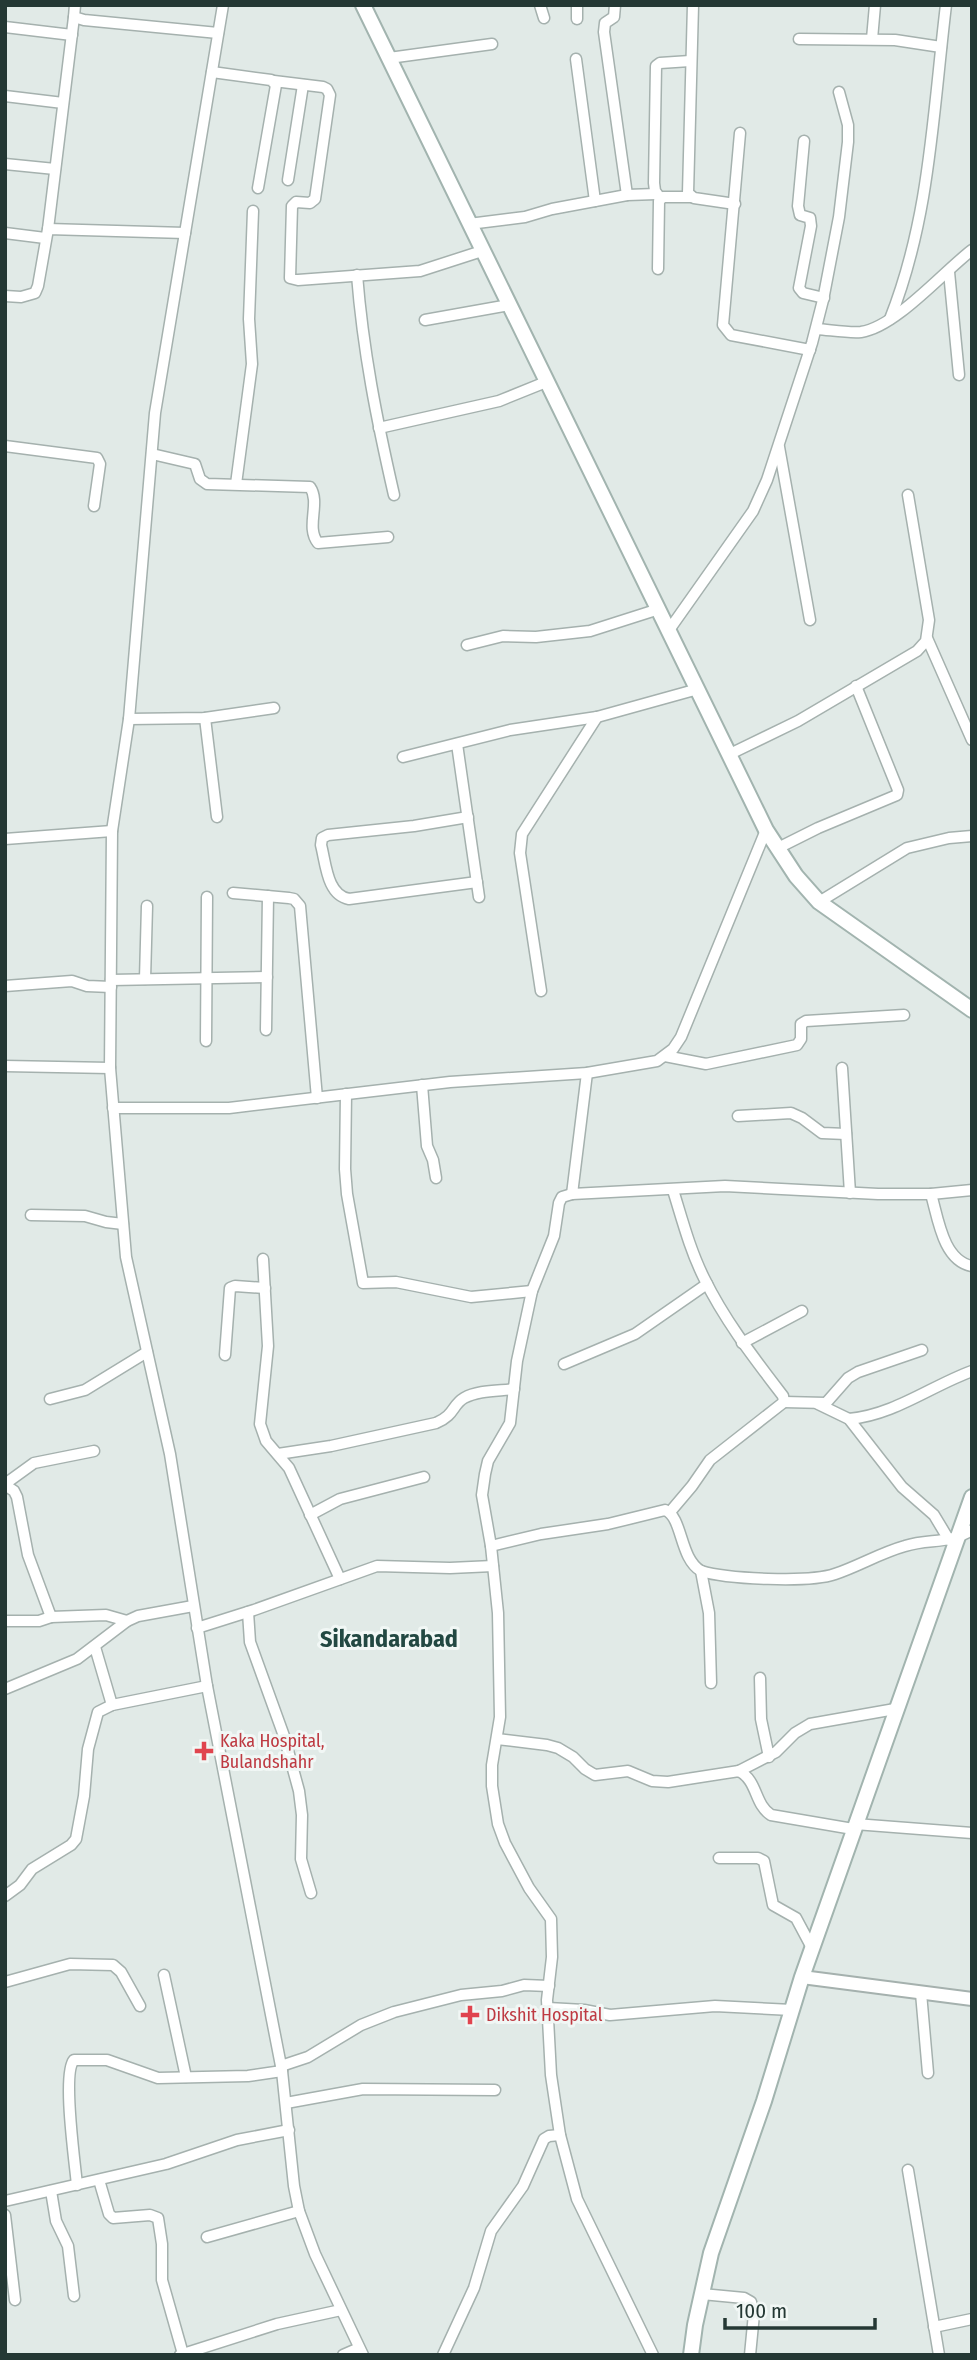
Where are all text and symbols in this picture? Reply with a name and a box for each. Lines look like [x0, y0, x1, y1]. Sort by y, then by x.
district label: Sikandarabad [320, 1625, 458, 1653]
place label: Kaka Hospital, Bulandshahr [220, 1730, 325, 1773]
marker: Kaka Hospital, Bulandshahr [194, 1741, 214, 1761]
place label: Dikshit Hospital [486, 2004, 603, 2026]
marker: Dikshit Hospital [460, 2005, 480, 2025]
scale bar [725, 2286, 876, 2330]
text: 100 m [736, 2298, 787, 2324]

